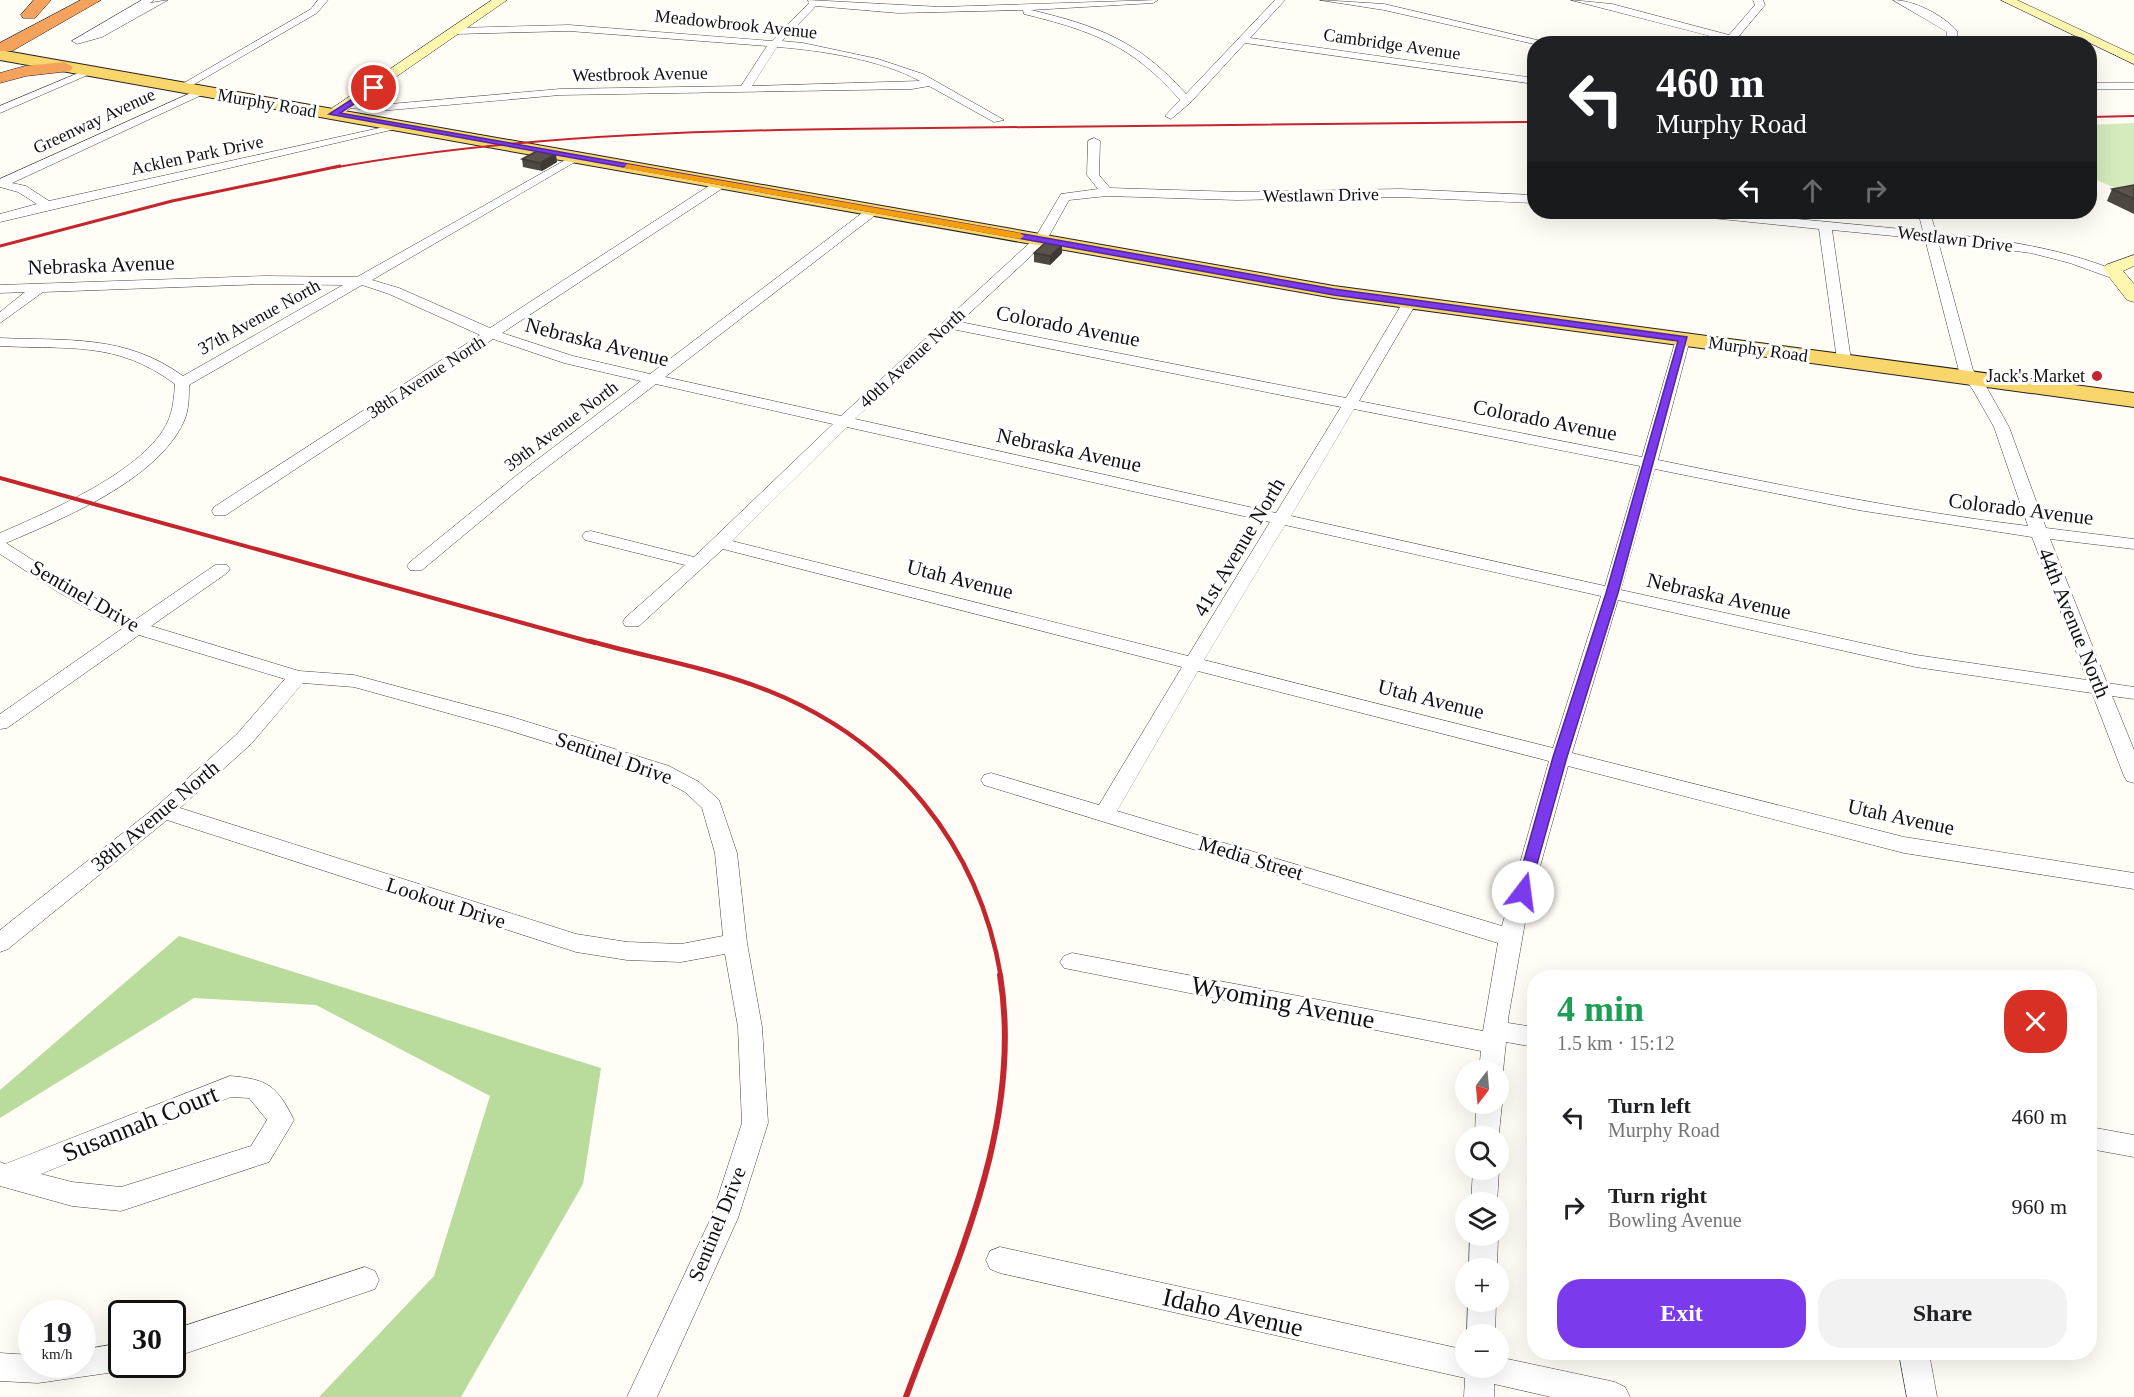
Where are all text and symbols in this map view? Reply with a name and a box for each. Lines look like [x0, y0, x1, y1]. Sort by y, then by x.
street label: Meadowbrook Avenue [654, 6, 818, 42]
street label: Cambridge Avenue [1322, 24, 1462, 64]
icon: left [1557, 60, 1635, 138]
text: 460 m [1656, 60, 1765, 106]
pin [348, 62, 399, 113]
street label: Westbrook Avenue [572, 63, 708, 85]
icon: arrive [357, 71, 390, 104]
street label: Greenway Avenue [30, 84, 158, 158]
street label: Murphy Road [216, 84, 318, 122]
text: Murphy Road [1656, 109, 1807, 139]
street label: Acklen Park Drive [129, 131, 265, 179]
icon: left [1733, 174, 1766, 207]
icon: ahead [1796, 174, 1829, 207]
icon: right [1859, 174, 1892, 207]
street label: Westlawn Drive [1263, 184, 1379, 206]
street label: Westlawn Drive [1896, 222, 2014, 256]
street label: Nebraska Avenue [27, 250, 175, 280]
street label: 37th Avenue North [194, 275, 324, 359]
street label: Colorado Avenue [994, 300, 1142, 352]
street label: 40th Avenue North [855, 304, 969, 412]
street label: Nebraska Avenue [523, 313, 671, 371]
street label: 38th Avenue North [363, 331, 489, 423]
street label: Murphy Road [1707, 332, 1809, 366]
place label: Jack's Market [1986, 366, 2085, 386]
marker: Jack's Market [2090, 369, 2104, 383]
street label: 39th Avenue North [500, 377, 622, 475]
street label: Colorado Avenue [1471, 394, 1619, 446]
street label: Nebraska Avenue [995, 423, 1143, 477]
street label: 41st Avenue North [1188, 473, 1290, 621]
street label: Colorado Avenue [1947, 488, 2095, 530]
street label: 44th Avenue North [2033, 545, 2115, 702]
street label: Utah Avenue [904, 554, 1016, 604]
street label: Sentinel Drive [26, 555, 144, 637]
street label: Nebraska Avenue [1645, 568, 1793, 624]
street label: Utah Avenue [1375, 674, 1487, 724]
street label: Sentinel Drive [552, 727, 676, 789]
street label: 38th Avenue North [86, 755, 224, 876]
street label: Utah Avenue [1845, 794, 1957, 840]
street label: Media Street [1196, 831, 1306, 885]
position arrow [1491, 860, 1555, 924]
street label: Lookout Drive [383, 872, 509, 934]
street label: Wyoming Avenue [1189, 970, 1377, 1035]
text: 4 min [1557, 989, 1644, 1029]
button: close [2004, 990, 2067, 1053]
text: 1.5 km · 15:12 [1557, 1032, 1675, 1054]
north arrow [1455, 1060, 1509, 1114]
map controls [1455, 1060, 1509, 1378]
street label: Susannah Court [58, 1079, 223, 1168]
text: Turn left [1608, 1093, 1691, 1118]
icon: left [1557, 1101, 1590, 1134]
text: 460 m [2011, 1104, 2067, 1129]
text: Murphy Road [1608, 1119, 1720, 1141]
button: search [1455, 1126, 1509, 1180]
street label: Sentinel Drive [683, 1163, 751, 1285]
text: Turn right [1608, 1183, 1707, 1208]
icon: right [1557, 1191, 1590, 1224]
button: layers [1455, 1192, 1509, 1246]
text: 960 m [2011, 1194, 2067, 1219]
text: Bowling Avenue [1608, 1209, 1742, 1231]
button: + [1455, 1258, 1509, 1312]
button: Exit [1557, 1279, 1806, 1348]
button: Share [1818, 1279, 2067, 1348]
street label: Idaho Avenue [1160, 1282, 1306, 1343]
speed limit sign: 30 [108, 1300, 186, 1378]
text: 19 [42, 1315, 72, 1348]
button: − [1455, 1324, 1509, 1378]
text: km/h [42, 1346, 72, 1362]

